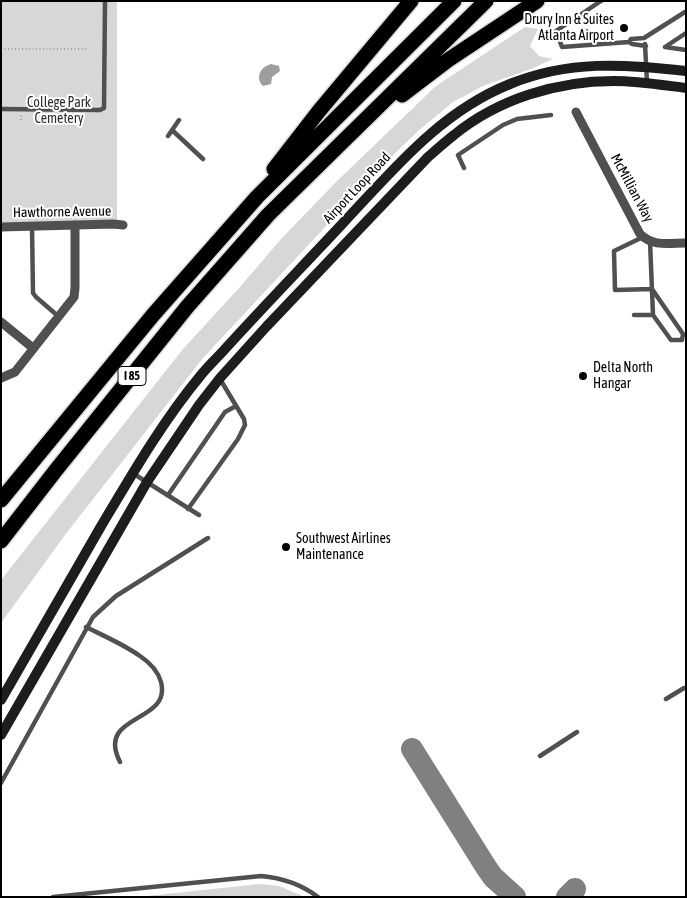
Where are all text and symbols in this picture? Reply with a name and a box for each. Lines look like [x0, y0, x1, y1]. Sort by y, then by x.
place label: Drury Inn & Suites Atlanta Airport [524, 12, 614, 44]
marker: Drury Inn & Suites Atlanta Airport [618, 22, 630, 34]
park label: College Park Cemetery [27, 95, 91, 128]
street label: Airport Loop Road [320, 149, 394, 227]
street label: McMillian Way [607, 151, 657, 225]
street label: Hawthorne Avenue [13, 203, 111, 221]
place label: Delta North Hangar [593, 360, 653, 392]
road number: I 85 [118, 366, 146, 386]
marker: Delta North Hangar [577, 370, 589, 382]
place label: Southwest Airlines Maintenance [296, 531, 391, 564]
marker: Southwest Airlines Maintenance [280, 541, 292, 553]

